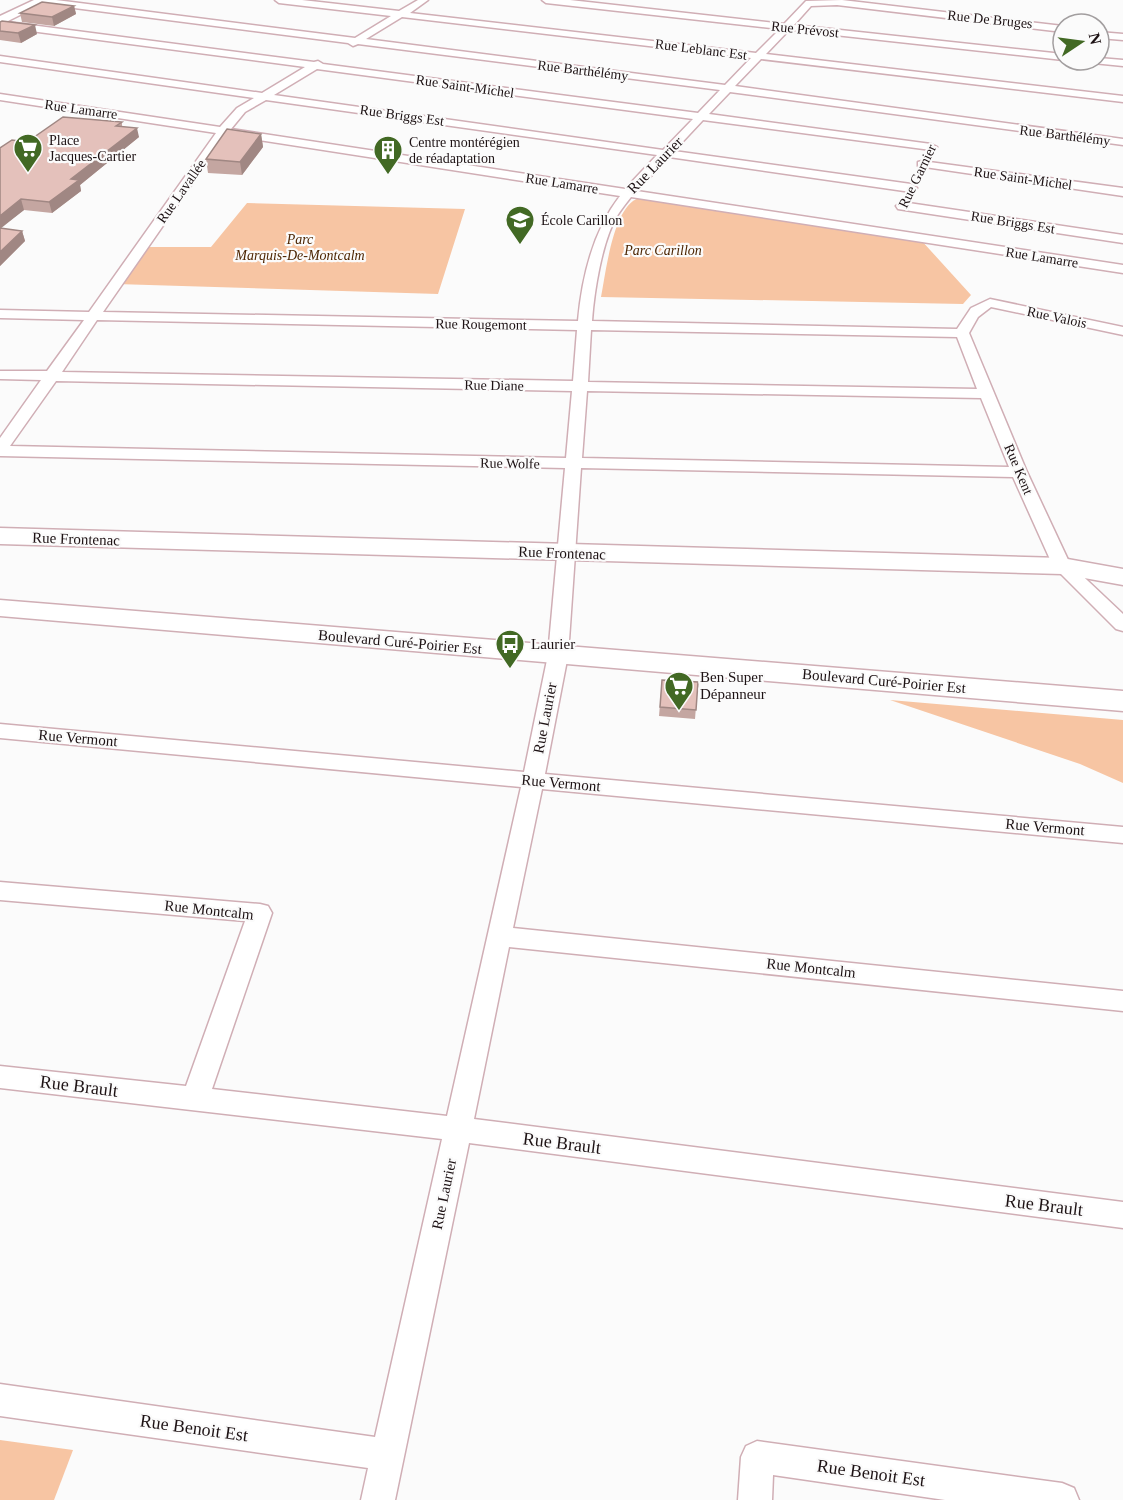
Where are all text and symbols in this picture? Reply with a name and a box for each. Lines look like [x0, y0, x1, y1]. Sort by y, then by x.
street label: Rue De Bruges [947, 8, 1033, 31]
north arrow [1051, 12, 1111, 72]
street label: Rue Prévost [770, 18, 840, 41]
text: N [1086, 31, 1105, 47]
street label: Rue Leblanc Est [654, 36, 748, 63]
street label: Rue Barthélémy [537, 57, 629, 84]
street label: Rue Saint-Michel [415, 72, 515, 101]
street label: Rue Lamarre [44, 97, 118, 122]
street label: Rue Briggs Est [359, 102, 445, 129]
street label: Rue Barthélémy [1019, 122, 1111, 149]
supermarket icon: Place Jacques-Cartier [12, 132, 44, 174]
place label: Place Jacques-Cartier [49, 133, 136, 164]
building icon: Centre montérégien de réadaptation [372, 134, 404, 176]
street label: Rue Laurier [624, 134, 686, 196]
place label: Centre montérégien de réadaptation [409, 135, 520, 166]
street label: Rue Garnier [896, 142, 939, 210]
street label: Rue Lavallée [154, 157, 209, 226]
street label: Rue Saint-Michel [973, 164, 1073, 193]
street label: Rue Lamarre [524, 170, 599, 197]
school or university icon: École Carillon [504, 204, 536, 246]
street label: Rue Briggs Est [970, 208, 1056, 237]
place label: École Carillon [541, 212, 622, 228]
park label: Parc Marquis-De-Montcalm [234, 232, 365, 263]
park label: Parc Carillon [623, 243, 702, 258]
street label: Rue Lamarre [1004, 244, 1079, 271]
street label: Rue Valois [1026, 304, 1088, 331]
street label: Rue Rougemont [435, 316, 527, 333]
street label: Rue Diane [464, 377, 524, 394]
street label: Rue Kent [1001, 442, 1036, 497]
street label: Rue Wolfe [480, 455, 540, 472]
street label: Rue Frontenac [32, 529, 121, 549]
street label: Rue Frontenac [518, 543, 607, 563]
street label: Boulevard Curé-Poirier Est [318, 627, 483, 657]
bus stop icon: Laurier [494, 628, 526, 670]
place label: Laurier [531, 636, 575, 652]
street label: Boulevard Curé-Poirier Est [802, 666, 967, 696]
place label: Ben Super Dépanneur [700, 669, 766, 702]
supermarket icon: Ben Super Dépanneur [663, 670, 695, 712]
street label: Rue Laurier [530, 681, 560, 755]
street label: Rue Vermont [38, 727, 119, 749]
street label: Rue Vermont [521, 772, 602, 794]
street label: Rue Vermont [1005, 816, 1086, 838]
street label: Rue Montcalm [164, 897, 255, 923]
street label: Rue Montcalm [766, 955, 857, 981]
street label: Rue Brault [39, 1071, 119, 1101]
street label: Rue Brault [522, 1128, 602, 1158]
street label: Rue Laurier [429, 1157, 459, 1231]
street label: Rue Brault [1004, 1190, 1084, 1220]
street label: Rue Benoit Est [139, 1411, 249, 1445]
street label: Rue Benoit Est [816, 1456, 926, 1490]

